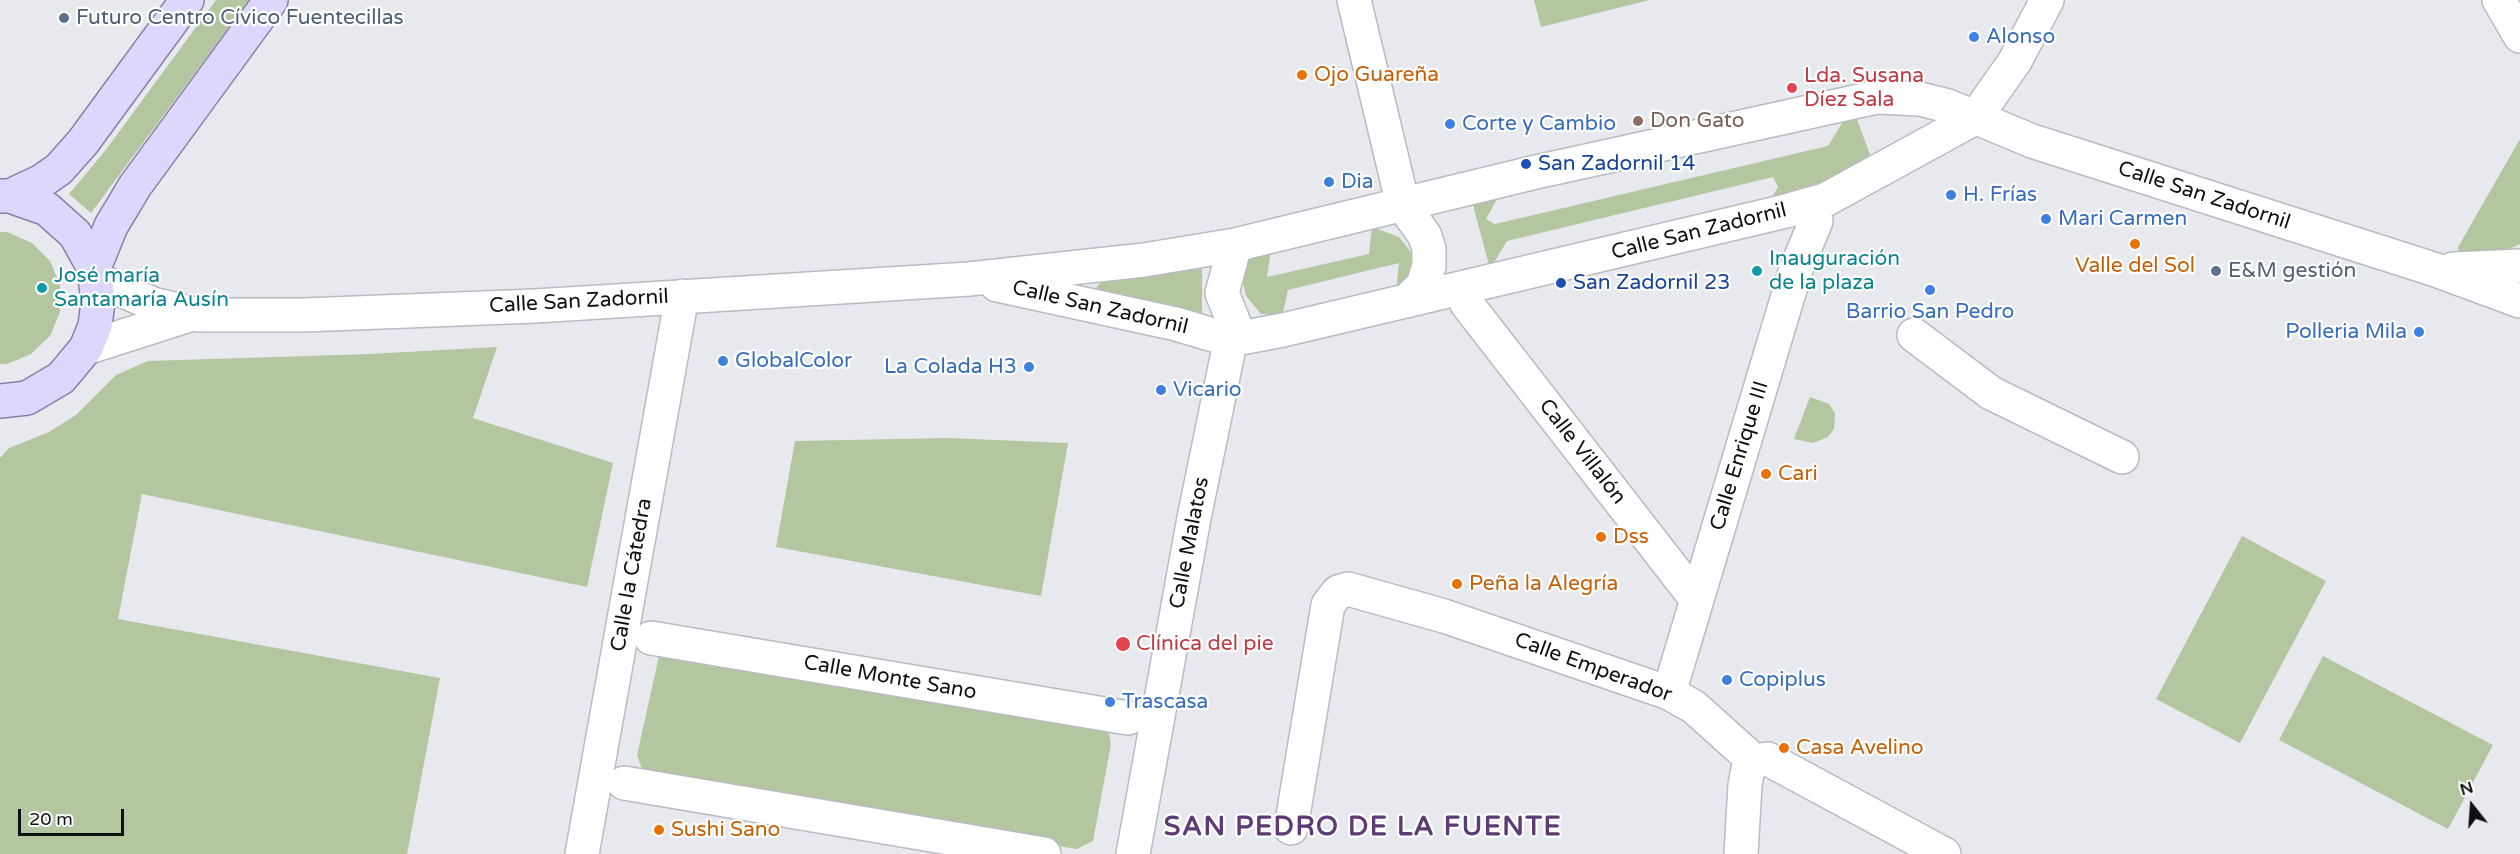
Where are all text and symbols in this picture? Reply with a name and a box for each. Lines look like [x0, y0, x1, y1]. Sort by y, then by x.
place label: Futuro Centro Cívico Fuentecillas [76, 5, 404, 31]
marker: Futuro Centro Cívico Fuentecillas [57, 11, 71, 25]
place label: Alonso [1986, 24, 2055, 50]
marker: Alonso [1967, 30, 1981, 44]
place label: Ojo Guareña [1314, 62, 1439, 88]
place label: Lda. Susana Díez Sala [1804, 63, 1924, 113]
marker: Ojo Guareña [1295, 68, 1309, 82]
marker: Lda. Susana Díez Sala [1785, 81, 1799, 95]
place label: Don Gato [1650, 108, 1744, 134]
place label: Corte y Cambio [1462, 111, 1616, 137]
marker: Don Gato [1631, 114, 1645, 128]
marker: Corte y Cambio [1443, 117, 1457, 131]
place label: San Zadornil 14 [1538, 151, 1695, 177]
street label: Calle San Zadornil [2115, 156, 2293, 236]
marker: San Zadornil 14 [1519, 157, 1533, 171]
place label: Dia [1341, 169, 1374, 195]
marker: Dia [1322, 175, 1336, 189]
place label: H. Frías [1963, 182, 2037, 208]
marker: H. Frías [1944, 188, 1958, 202]
street label: Calle San Zadornil [1609, 198, 1789, 266]
place label: Mari Carmen [2058, 206, 2187, 232]
marker: Mari Carmen [2039, 212, 2053, 226]
marker: Valle del Sol [2128, 237, 2142, 251]
place label: Inauguración de la plaza [1769, 246, 1900, 296]
place label: Valle del Sol [2075, 253, 2195, 279]
place label: E&M gestión [2228, 258, 2356, 284]
place label: José maría Santamaría Ausín [54, 263, 229, 313]
marker: Inauguración de la plaza [1750, 264, 1764, 278]
marker: E&M gestión [2209, 264, 2223, 278]
place label: San Zadornil 23 [1573, 270, 1730, 296]
street label: Calle San Zadornil [1010, 276, 1190, 340]
marker: San Zadornil 23 [1554, 276, 1568, 290]
marker: José maría Santamaría Ausín [35, 281, 49, 295]
marker: Barrio San Pedro [1923, 283, 1937, 297]
street label: Calle San Zadornil [489, 285, 669, 319]
place label: Barrio San Pedro [1846, 299, 2014, 325]
place label: Polleria Mila [2285, 319, 2407, 345]
marker: Polleria Mila [2412, 325, 2426, 339]
place label: GlobalColor [735, 348, 852, 374]
marker: GlobalColor [716, 354, 730, 368]
place label: La Colada H3 [884, 354, 1017, 380]
marker: La Colada H3 [1022, 360, 1036, 374]
place label: Vicario [1173, 377, 1242, 403]
street label: Calle Enrique III [1705, 378, 1775, 534]
marker: Vicario [1154, 383, 1168, 397]
street label: Calle Villalón [1533, 394, 1631, 510]
place label: Cari [1778, 461, 1818, 487]
marker: Cari [1759, 467, 1773, 481]
street label: Calle Malatos [1165, 475, 1215, 611]
street label: Calle la Cátedra [606, 496, 658, 654]
place label: Dss [1613, 524, 1649, 550]
marker: Dss [1594, 530, 1608, 544]
place label: Peña la Alegría [1469, 571, 1618, 597]
marker: Peña la Alegría [1450, 577, 1464, 591]
street label: Calle Emperador [1511, 628, 1675, 708]
place label: Clínica del pie [1136, 631, 1274, 657]
marker: Clínica del pie [1114, 635, 1132, 653]
street label: Calle Monte Sano [802, 650, 978, 706]
place label: Copiplus [1739, 667, 1826, 693]
marker: Copiplus [1720, 673, 1734, 687]
place label: Trascasa [1122, 689, 1208, 715]
marker: Trascasa [1103, 695, 1117, 709]
place label: Casa Avelino [1796, 735, 1924, 761]
marker: Casa Avelino [1777, 741, 1791, 755]
north arrow [2442, 776, 2502, 836]
text: N [2458, 777, 2476, 800]
scale bar [21, 797, 128, 835]
text: 20 m [29, 808, 73, 830]
district label: SAN PEDRO DE LA FUENTE [1164, 812, 1562, 844]
place label: Sushi Sano [671, 817, 780, 843]
marker: Sushi Sano [652, 823, 666, 837]

